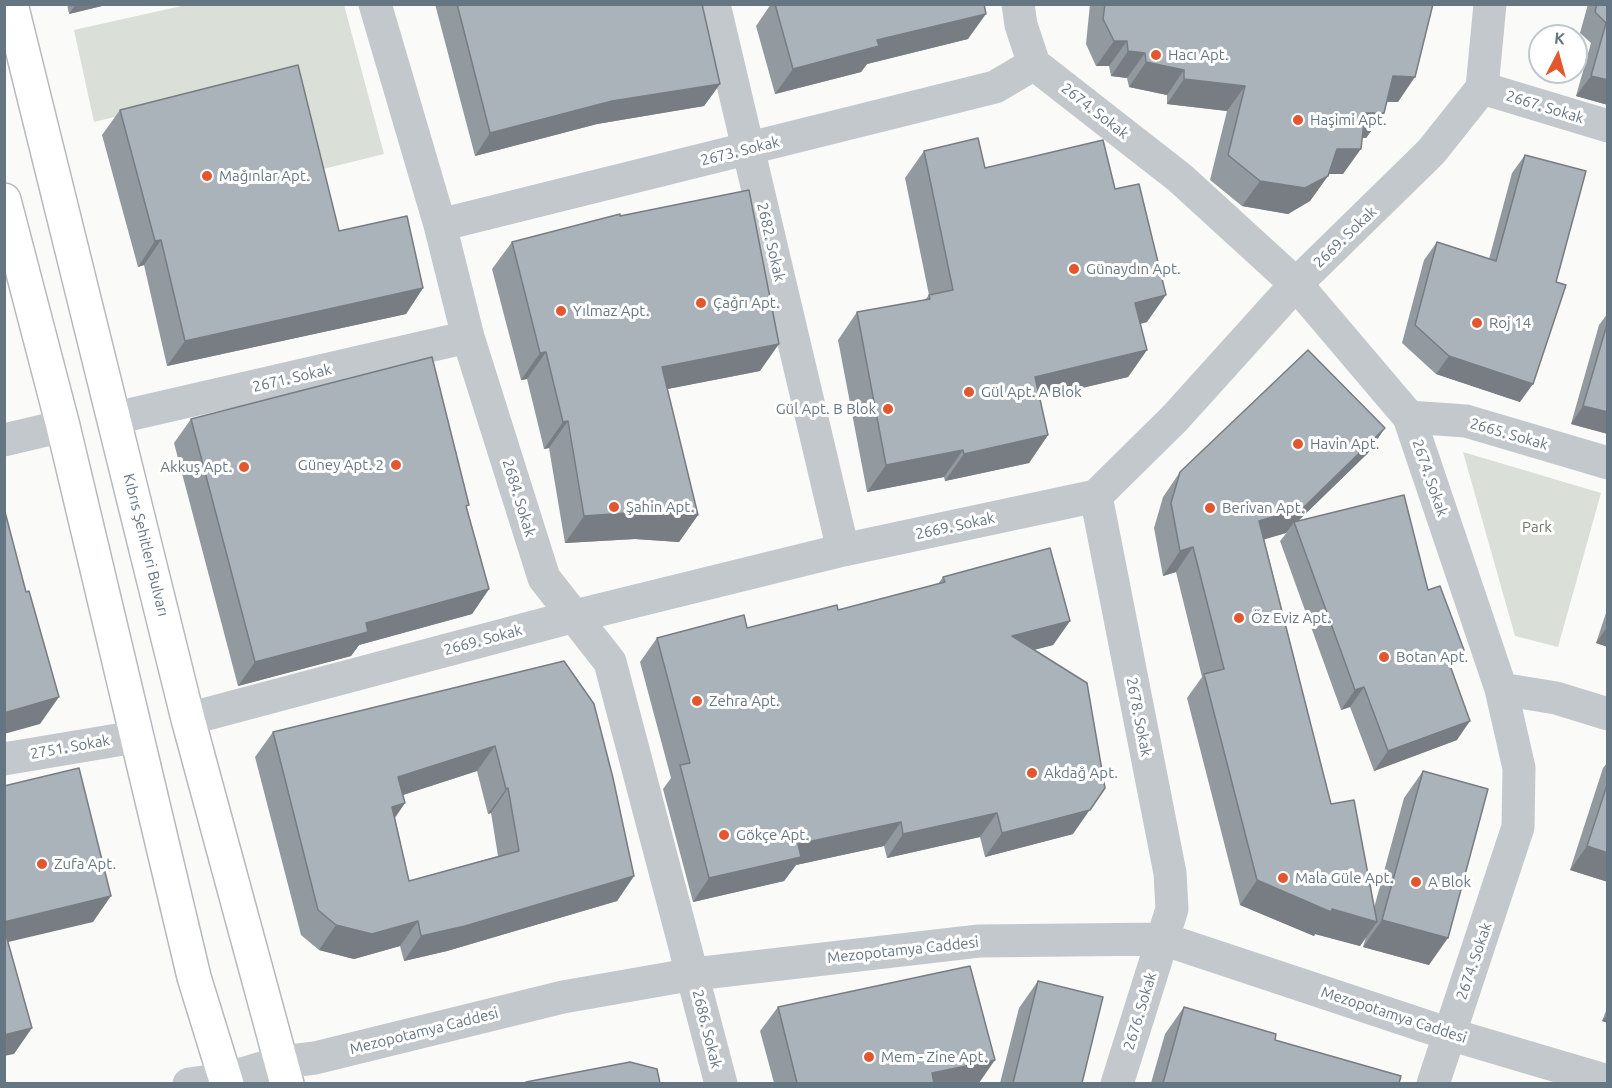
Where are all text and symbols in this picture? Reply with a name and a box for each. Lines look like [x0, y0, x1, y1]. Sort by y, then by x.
north arrow [1528, 24, 1588, 84]
text: K [1553, 29, 1566, 48]
place label: Hacı Apt. [1168, 46, 1229, 64]
marker: Hacı Apt. [1149, 48, 1163, 62]
street label: 2674. Sokak [1058, 79, 1132, 143]
street label: 2667. Sokak [1504, 87, 1586, 127]
place label: Haşimi Apt. [1310, 111, 1387, 129]
marker: Haşimi Apt. [1291, 113, 1305, 127]
street label: 2673. Sokak [699, 133, 781, 169]
place label: Mağınlar Apt. [219, 167, 310, 185]
marker: Mağınlar Apt. [200, 169, 214, 183]
street label: 2682. Sokak [753, 201, 789, 283]
street label: 2669. Sokak [1310, 203, 1380, 271]
place label: Günaydın Apt. [1086, 260, 1181, 278]
marker: Günaydın Apt. [1067, 262, 1081, 276]
place label: Çağrı Apt. [713, 294, 780, 312]
marker: Çağrı Apt. [694, 296, 708, 310]
place label: Yılmaz Apt. [573, 302, 649, 320]
marker: Yılmaz Apt. [554, 304, 568, 318]
place label: Roj 14 [1489, 314, 1531, 332]
marker: Roj 14 [1470, 316, 1484, 330]
street label: 2671. Sokak [251, 360, 333, 396]
place label: Gül Apt. A Blok [981, 383, 1082, 401]
marker: Gül Apt. A Blok [962, 385, 976, 399]
place label: Gül Apt. B Blok [776, 400, 876, 418]
marker: Gül Apt. B Blok [881, 402, 895, 416]
street label: 2665. Sokak [1468, 414, 1550, 454]
place label: Havin Apt. [1310, 435, 1379, 453]
marker: Havin Apt. [1291, 437, 1305, 451]
street label: 2674. Sokak [1408, 437, 1452, 519]
place label: Güney Apt. 2 [298, 456, 384, 474]
street label: 2684. Sokak [499, 457, 539, 539]
place label: Akkuş Apt. [160, 458, 232, 476]
marker: Güney Apt. 2 [389, 458, 403, 472]
marker: Akkuş Apt. [237, 460, 251, 474]
street label: Kıbrıs Şehitleri Bulvarı [120, 472, 172, 618]
place label: Şahin Apt. [626, 498, 694, 516]
place label: Berivan Apt. [1222, 499, 1304, 517]
marker: Şahin Apt. [607, 500, 621, 514]
marker: Berivan Apt. [1203, 501, 1217, 515]
street label: 2669. Sokak [914, 509, 996, 543]
park label: Park [1522, 518, 1552, 536]
place label: Öz Eviz Apt. [1251, 609, 1331, 627]
marker: Öz Eviz Apt. [1232, 611, 1246, 625]
street label: 2669. Sokak [442, 621, 524, 659]
place label: Botan Apt. [1396, 648, 1468, 666]
marker: Botan Apt. [1377, 650, 1391, 664]
street label: 2678. Sokak [1122, 676, 1156, 758]
place label: Zehra Apt. [709, 692, 779, 710]
marker: Zehra Apt. [690, 694, 704, 708]
street label: 2751. Sokak [29, 731, 111, 763]
place label: Akdağ Apt. [1044, 764, 1118, 782]
marker: Akdağ Apt. [1025, 766, 1039, 780]
place label: Gökçe Apt. [736, 826, 809, 844]
marker: Gökçe Apt. [717, 828, 731, 842]
place label: Zufa Apt. [54, 855, 116, 873]
marker: Zufa Apt. [35, 857, 49, 871]
place label: Mala Güle Apt. [1295, 869, 1393, 887]
marker: Mala Güle Apt. [1276, 871, 1290, 885]
place label: A Blok [1428, 873, 1471, 891]
marker: A Blok [1409, 875, 1423, 889]
street label: 2674. Sokak [1452, 920, 1496, 1002]
street label: Mezopotamya Caddesi [826, 933, 980, 967]
street label: 2676. Sokak [1120, 970, 1160, 1052]
street label: Mezopotamya Caddesi [1319, 983, 1469, 1047]
street label: 2686. Sokak [689, 988, 725, 1070]
street label: Mezopotamya Caddesi [348, 1004, 500, 1058]
place label: Mem - Zine Apt. [881, 1048, 987, 1066]
marker: Mem - Zine Apt. [862, 1050, 876, 1064]

